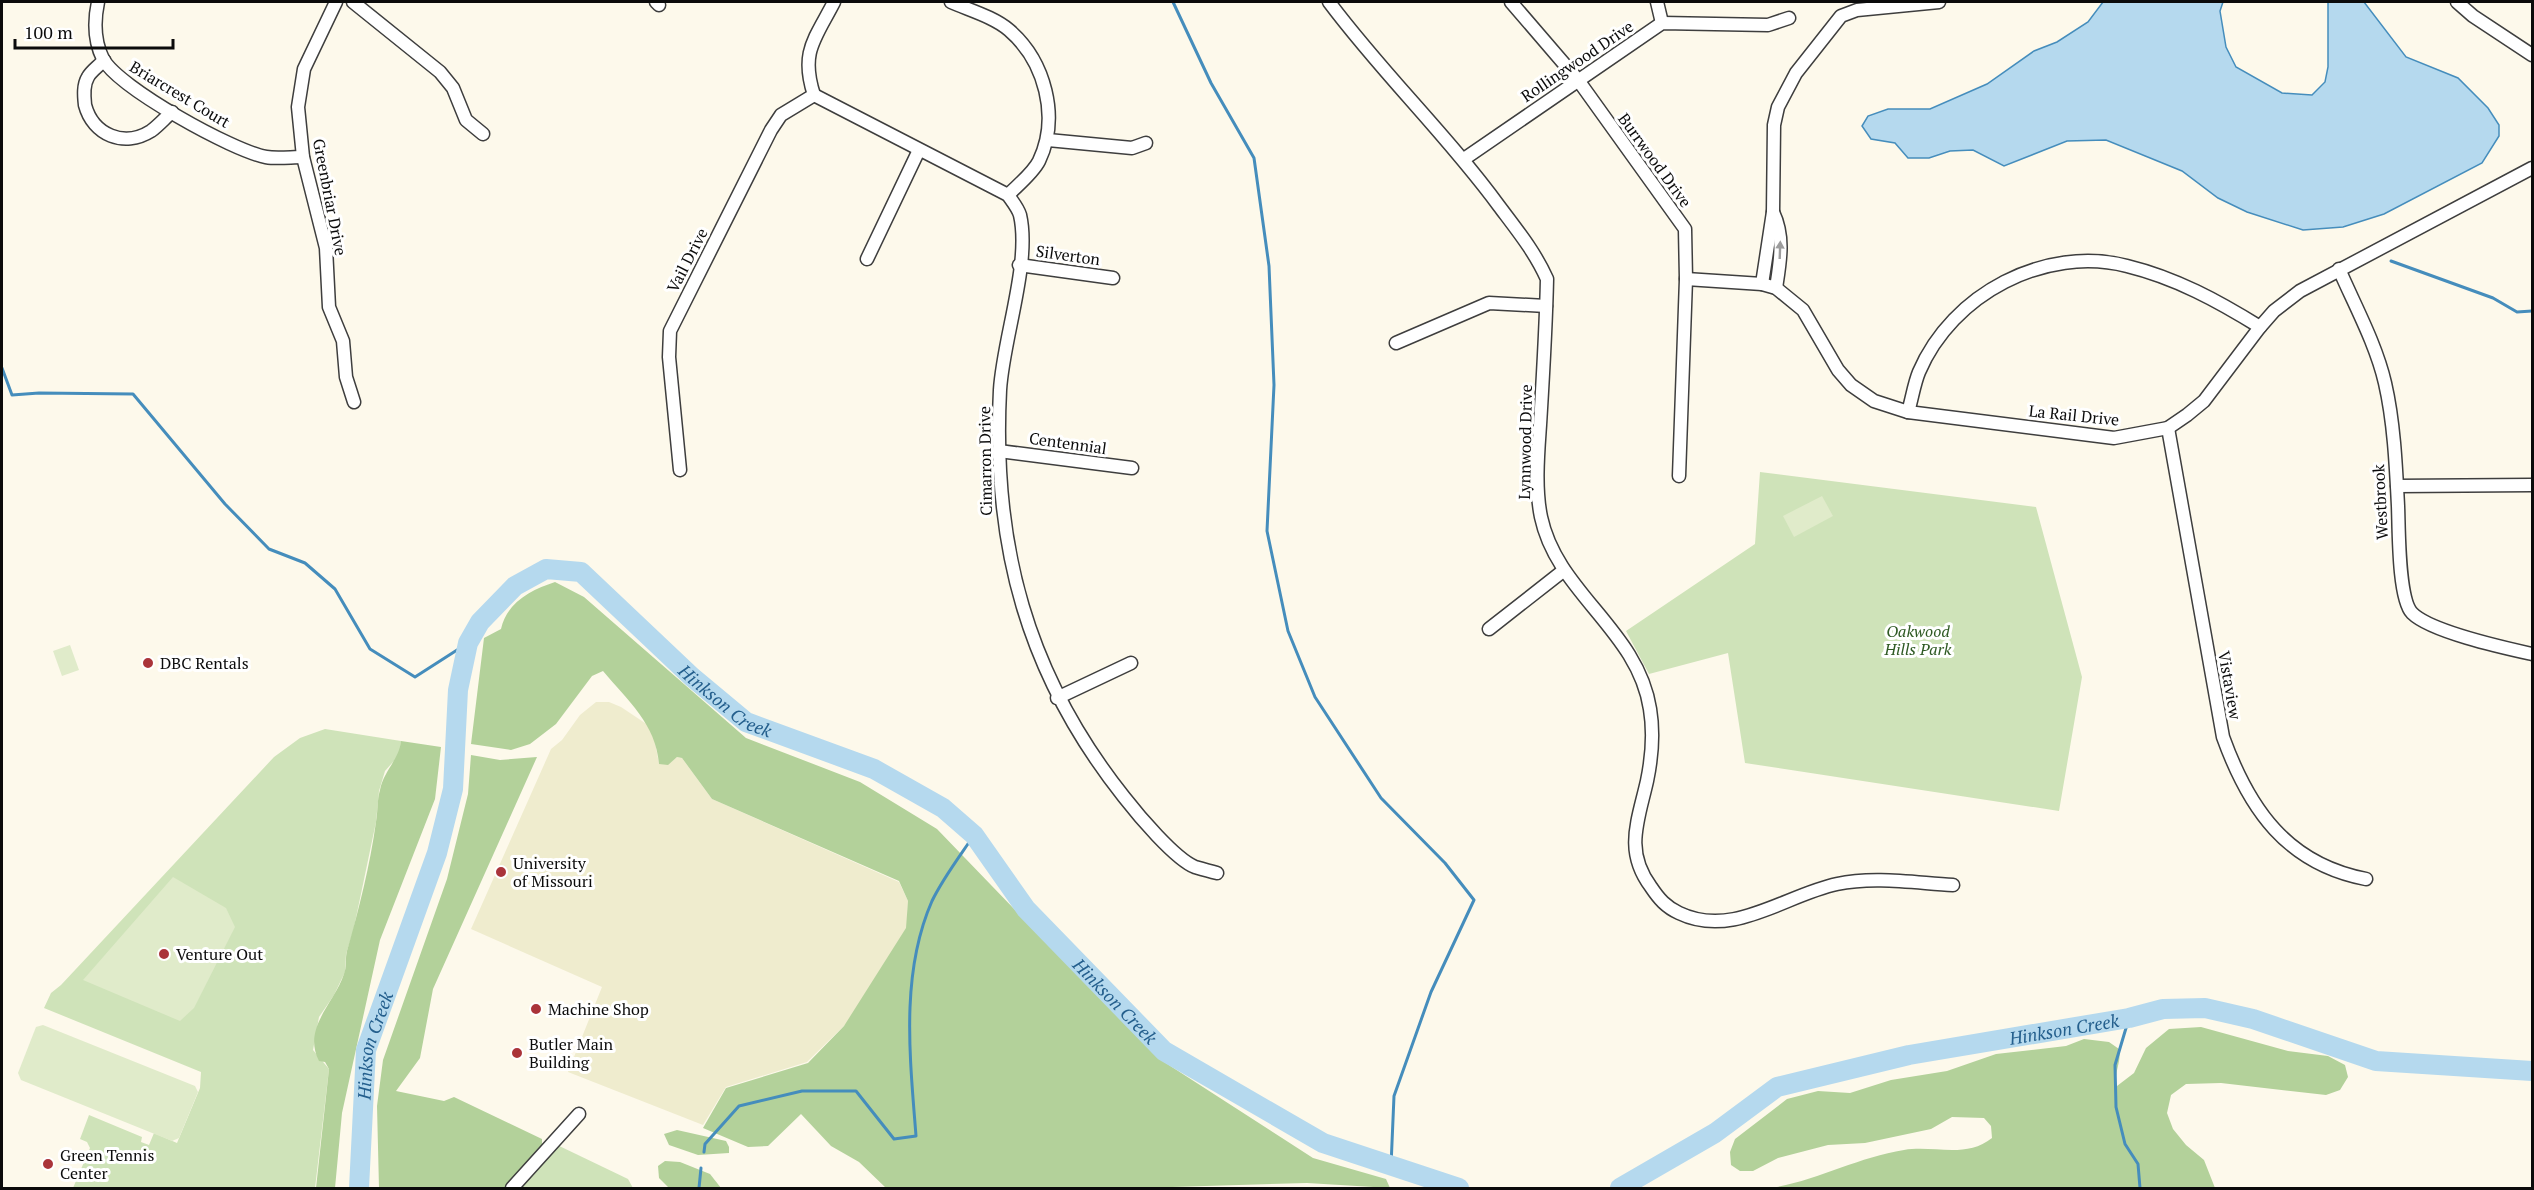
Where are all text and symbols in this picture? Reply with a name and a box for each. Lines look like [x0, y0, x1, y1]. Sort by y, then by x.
scale bar [15, 12, 172, 50]
street label: Rollingwood Drive [1516, 15, 1638, 107]
text: 100 m [24, 20, 73, 44]
street label: Briarcrest Court [126, 55, 234, 133]
street label: Burrwood Drive [1613, 108, 1697, 212]
street label: Greenbriar Drive [308, 137, 352, 257]
street label: Vail Drive [661, 224, 713, 296]
street label: Silverton [1035, 240, 1102, 270]
one-way arrow [1776, 240, 1785, 259]
street label: Lynnwood Drive [1513, 384, 1537, 500]
street label: La Rail Drive [2028, 399, 2120, 431]
street label: Cimarron Drive [973, 406, 997, 516]
street label: Centennial [1028, 427, 1108, 459]
street label: Westbrook [2367, 463, 2393, 540]
park label: Oakwood Hills Park [1884, 620, 1952, 660]
street label: Vistaview [2213, 649, 2247, 721]
place label: DBC Rentals [160, 652, 249, 674]
marker: DBC Rentals [141, 656, 155, 670]
water label: Hinkson Creek [673, 658, 776, 743]
place label: University of Missouri [513, 852, 593, 892]
marker: University of Missouri [494, 865, 508, 879]
place label: Venture Out [176, 943, 263, 965]
marker: Venture Out [157, 947, 171, 961]
water label: Hinkson Creek [1067, 952, 1163, 1049]
water label: Hinkson Creek [351, 988, 398, 1101]
place label: Machine Shop [548, 998, 649, 1020]
marker: Machine Shop [529, 1002, 543, 1016]
water label: Hinkson Creek [2006, 1008, 2121, 1050]
place label: Butler Main Building [529, 1033, 614, 1073]
marker: Butler Main Building [510, 1046, 524, 1060]
place label: Green Tennis Center [60, 1144, 154, 1184]
marker: Green Tennis Center [41, 1157, 55, 1171]

